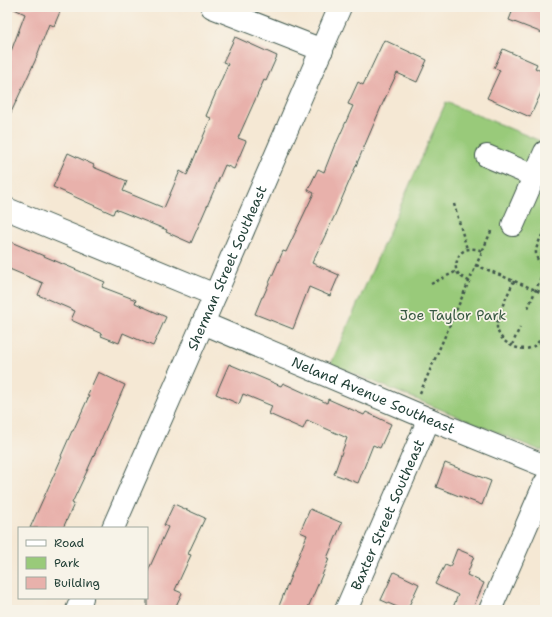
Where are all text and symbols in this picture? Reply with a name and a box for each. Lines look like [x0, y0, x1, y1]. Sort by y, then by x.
street label: Sherman Street Southeast [183, 183, 271, 353]
park label: Joe Taylor Park [400, 306, 506, 324]
street label: Neland Avenue Southeast [289, 353, 458, 438]
street label: Baxter Street Southeast [347, 436, 428, 593]
legend [18, 527, 148, 599]
text: Road [54, 535, 85, 551]
text: Park [54, 555, 80, 571]
text: Building [54, 575, 100, 591]

